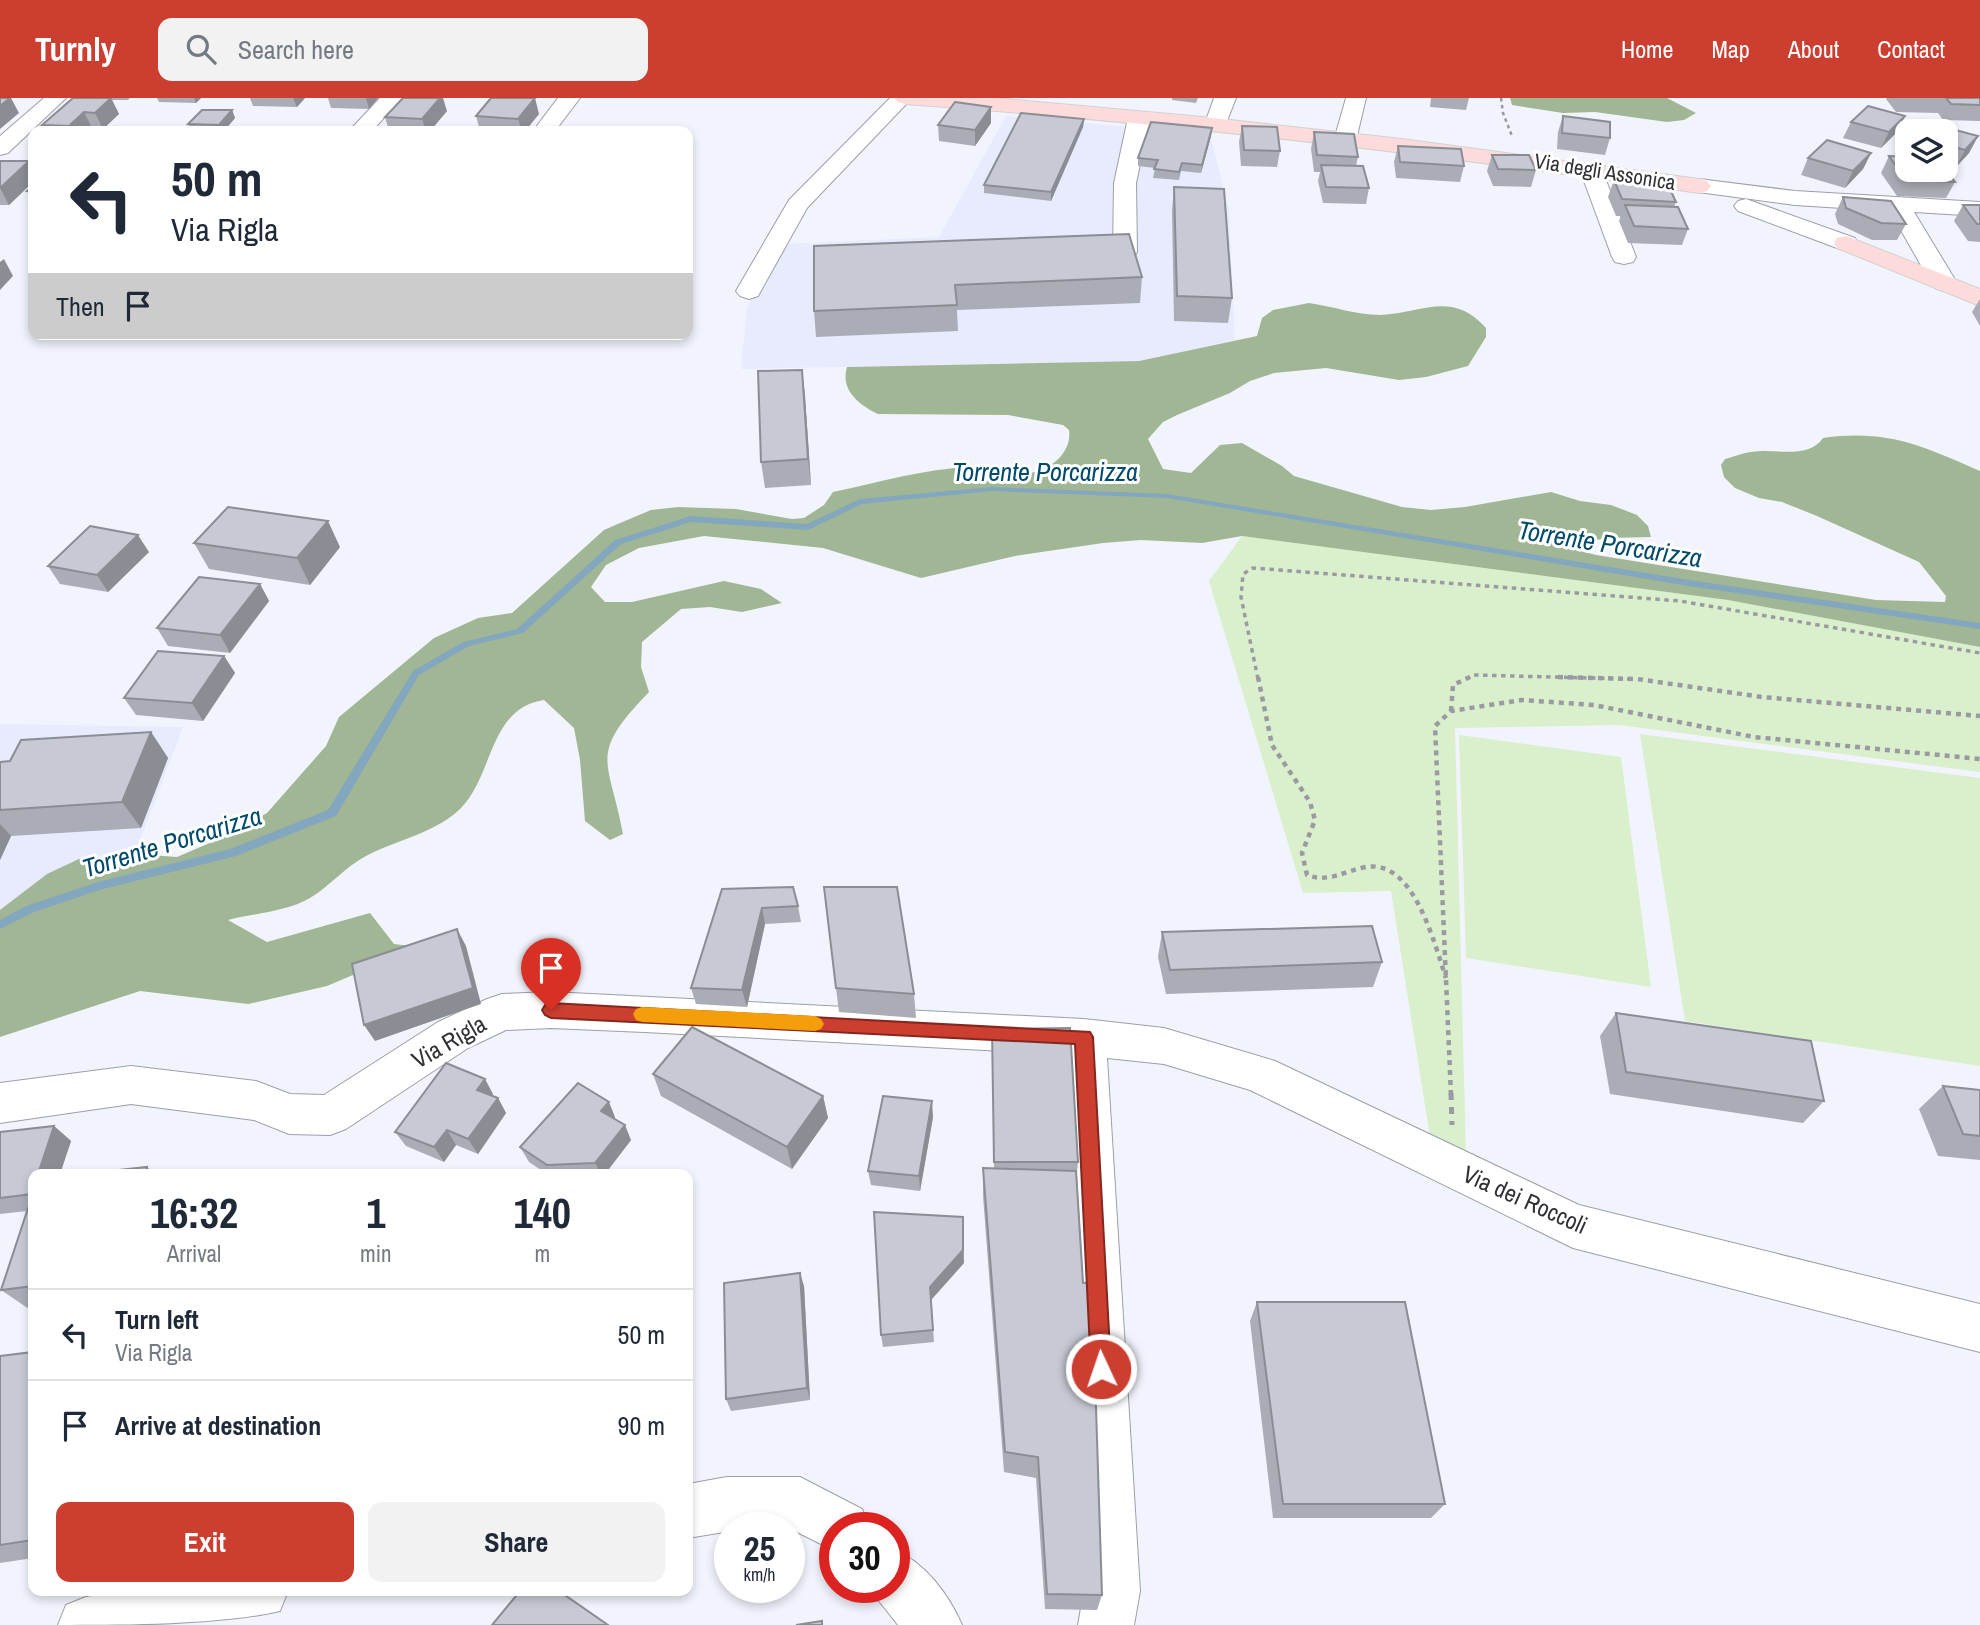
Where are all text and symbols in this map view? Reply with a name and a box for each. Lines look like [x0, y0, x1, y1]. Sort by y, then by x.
search box [158, 18, 648, 81]
text: Turnly [35, 27, 116, 71]
icon: search [182, 30, 220, 68]
text: Search here [238, 32, 354, 67]
text: Home [1621, 33, 1673, 65]
text: Map [1711, 33, 1750, 65]
text: About [1788, 33, 1839, 65]
text: Contact [1877, 33, 1945, 65]
map controls [1895, 119, 1958, 182]
button: layers [1895, 119, 1958, 182]
text: 50 m [171, 145, 263, 211]
street label: Via degli Assonica [1533, 146, 1678, 197]
icon: left [56, 154, 147, 245]
text: Via Rigla [171, 208, 279, 251]
icon: arrive [119, 287, 157, 325]
text: Then [56, 289, 105, 324]
water label: Torrente Porcarizza [952, 454, 1138, 489]
water label: Torrente Porcarizza [1516, 512, 1705, 575]
water label: Torrente Porcarizza [78, 798, 266, 885]
pin [521, 938, 581, 1010]
icon: arrive [532, 949, 570, 987]
street label: Via Rigla [406, 1007, 491, 1075]
street label: Via dei Roccoli [1458, 1157, 1593, 1241]
text: 16:32 [150, 1185, 238, 1241]
text: 1 [366, 1185, 385, 1241]
text: 140 [514, 1185, 571, 1241]
text: Arrival [167, 1238, 221, 1269]
text: min [360, 1238, 392, 1269]
text: m [534, 1238, 550, 1269]
text: Turn left [115, 1302, 199, 1337]
icon: left [56, 1316, 94, 1354]
text: 50 m [618, 1317, 665, 1352]
position arrow [1064, 1332, 1138, 1406]
text: Via Rigla [115, 1337, 192, 1368]
icon: arrive [56, 1407, 94, 1445]
text: Arrive at destination [115, 1408, 321, 1443]
text: 90 m [618, 1408, 665, 1443]
button: Exit [56, 1502, 354, 1582]
button: Share [368, 1502, 665, 1582]
speed limit sign: 30 [819, 1512, 910, 1603]
text: 25 [744, 1525, 775, 1572]
text: km/h [744, 1562, 776, 1587]

